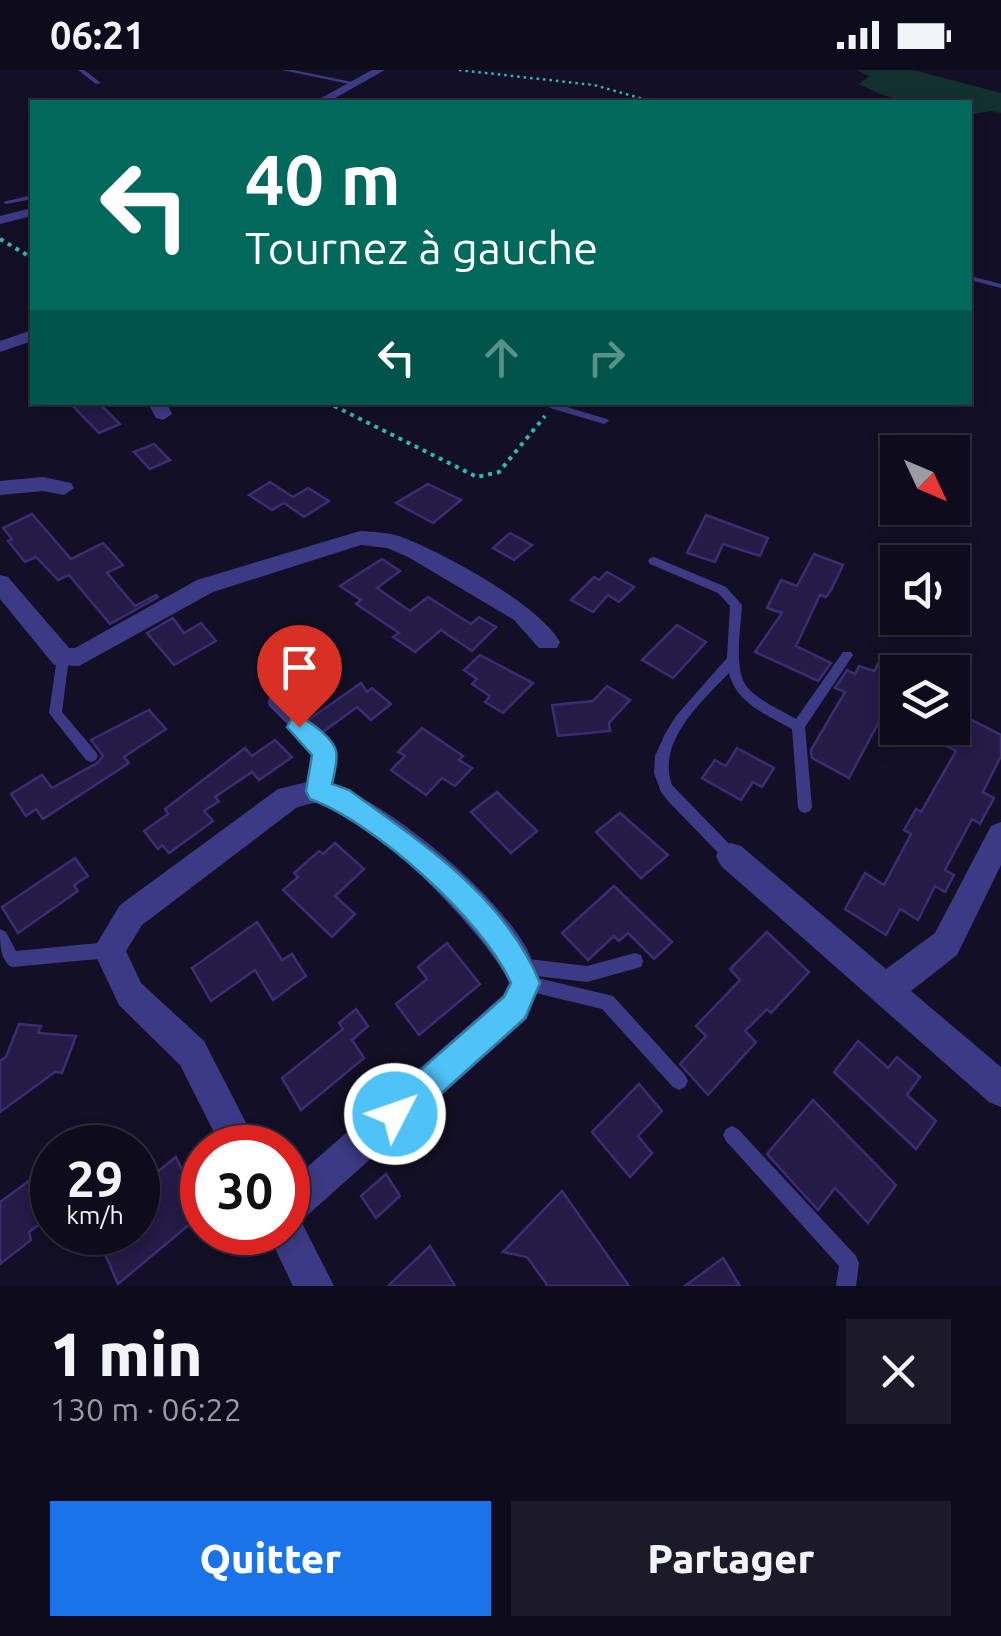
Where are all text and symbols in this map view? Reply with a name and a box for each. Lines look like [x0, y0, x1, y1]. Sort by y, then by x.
text: 06:21 [50, 14, 145, 56]
icon: left [80, 140, 210, 270]
text: 40 m [245, 140, 401, 218]
text: Tournez à gauche [245, 222, 598, 273]
icon: left [369, 330, 424, 385]
icon: ahead [474, 330, 529, 385]
icon: right [579, 330, 634, 385]
north arrow [880, 435, 970, 525]
map controls [880, 435, 970, 745]
button: sound [880, 545, 970, 635]
pin [257, 625, 342, 728]
icon: arrive [272, 640, 327, 695]
button: layers [880, 655, 970, 745]
position arrow [343, 1062, 447, 1166]
speed limit sign: 30 [180, 1125, 310, 1255]
text: 29 [67, 1150, 123, 1206]
text: km/h [66, 1201, 124, 1229]
button: close [846, 1319, 951, 1424]
text: 1 min [50, 1320, 203, 1387]
text: 130 m · 06:22 [50, 1391, 242, 1427]
button: Quitter [50, 1501, 491, 1616]
button: Partager [511, 1501, 951, 1616]

